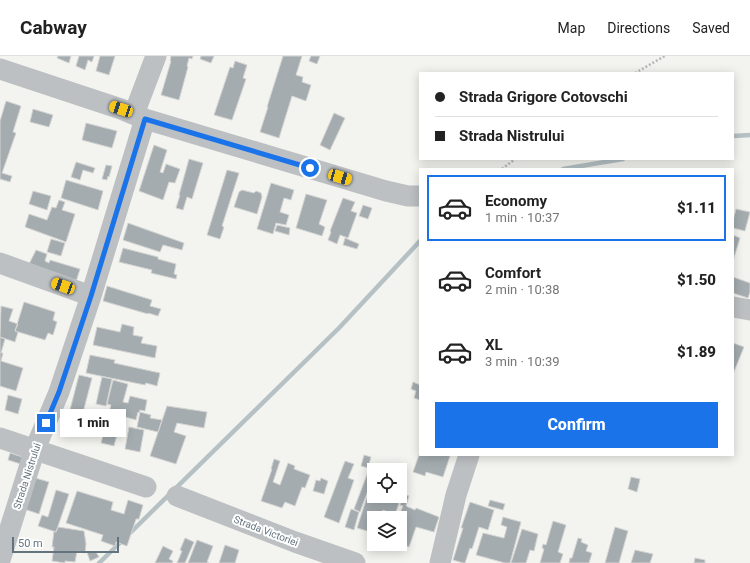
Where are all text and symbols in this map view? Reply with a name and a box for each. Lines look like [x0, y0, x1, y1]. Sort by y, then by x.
text: Cabway [20, 16, 87, 39]
text: Map [558, 20, 585, 36]
text: Directions [607, 20, 670, 36]
text: Saved [692, 20, 730, 36]
text: Strada Grigore Cotovschi [459, 88, 628, 106]
car [108, 100, 134, 118]
text: Strada Nistrului [459, 127, 564, 145]
route start [301, 159, 319, 177]
car [327, 168, 353, 186]
icon: car [437, 190, 473, 226]
text: Economy [485, 192, 547, 210]
text: $1.11 [677, 199, 716, 217]
text: 1 min · 10:37 [485, 210, 560, 225]
icon: car [437, 262, 473, 298]
text: Comfort [485, 264, 541, 282]
text: $1.50 [677, 271, 716, 289]
car [50, 276, 76, 296]
text: 2 min · 10:38 [485, 282, 560, 297]
icon: car [437, 334, 473, 370]
text: XL [485, 336, 503, 354]
text: $1.89 [677, 343, 716, 361]
text: 3 min · 10:39 [485, 354, 560, 369]
button: Confirm [435, 402, 718, 448]
callout: 1 min [60, 409, 126, 437]
route end [37, 414, 55, 432]
text: 1 min [77, 415, 109, 430]
street label: Strada Nistrului [11, 442, 43, 510]
map controls [367, 463, 407, 551]
button: locate [367, 463, 407, 503]
button: layers [367, 511, 407, 551]
street label: Strada Victoriei [232, 514, 300, 548]
scale bar [12, 535, 119, 554]
text: 50 m [18, 537, 43, 550]

